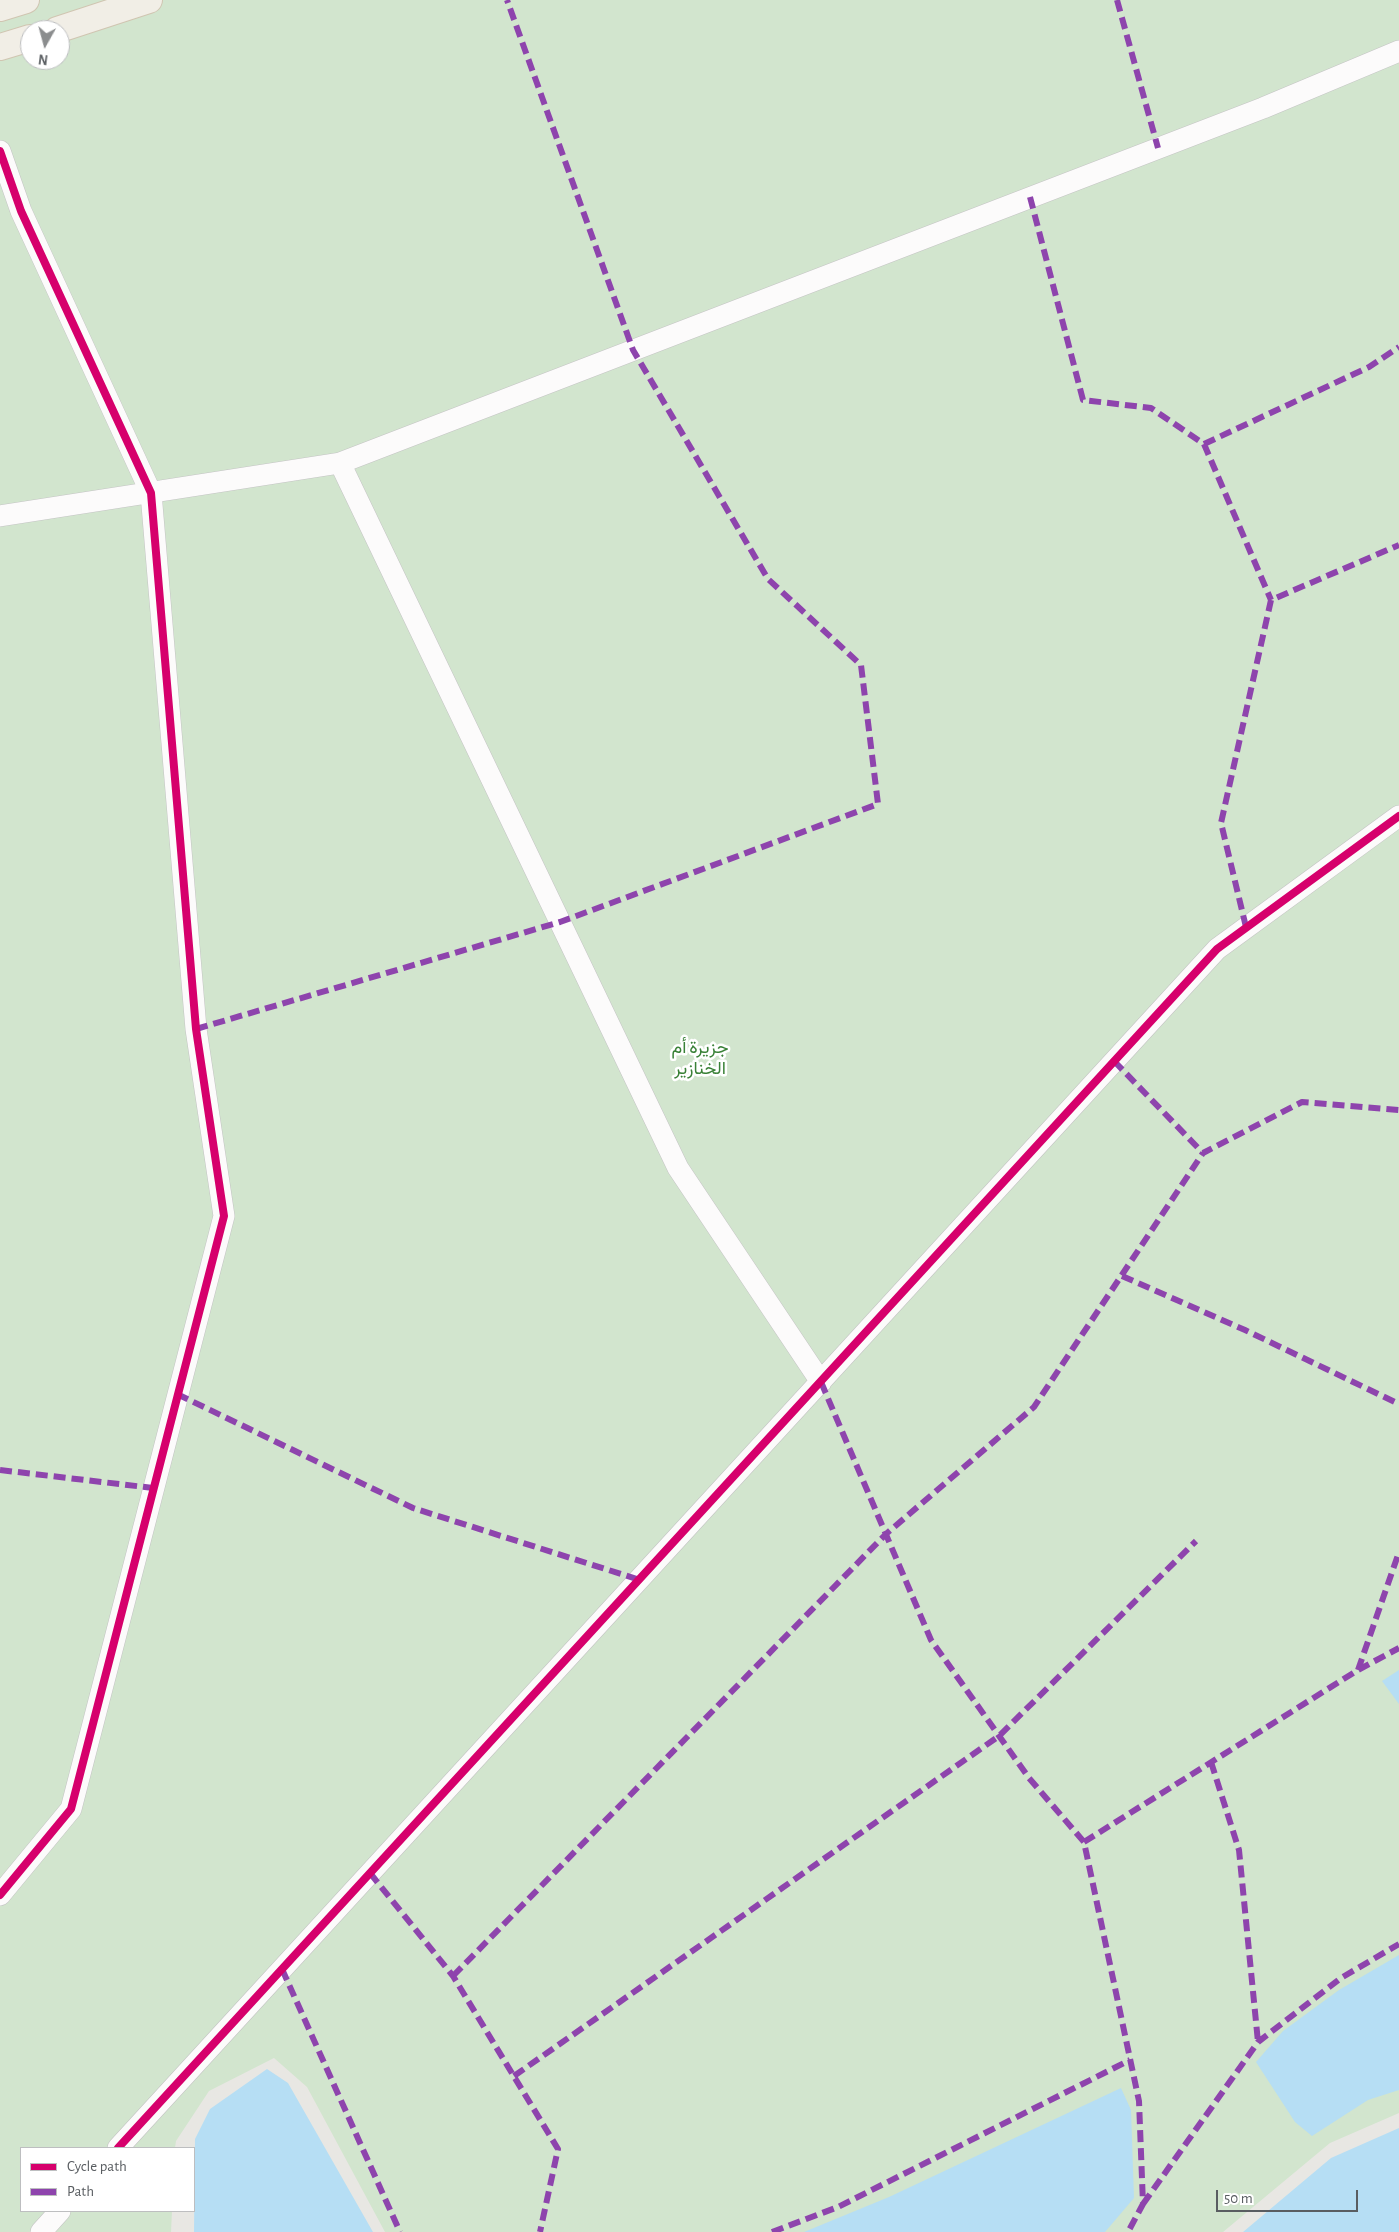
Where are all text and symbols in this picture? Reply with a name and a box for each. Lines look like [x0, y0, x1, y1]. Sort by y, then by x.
north arrow [20, 20, 70, 70]
text: N [38, 51, 49, 66]
park label: جزيرة أم الخنازير [671, 1037, 729, 1080]
legend [20, 2147, 195, 2212]
text: Cycle path [67, 2159, 127, 2174]
scale bar [1219, 2180, 1362, 2212]
text: Path [67, 2184, 94, 2199]
text: 50 m [1224, 2191, 1253, 2206]

